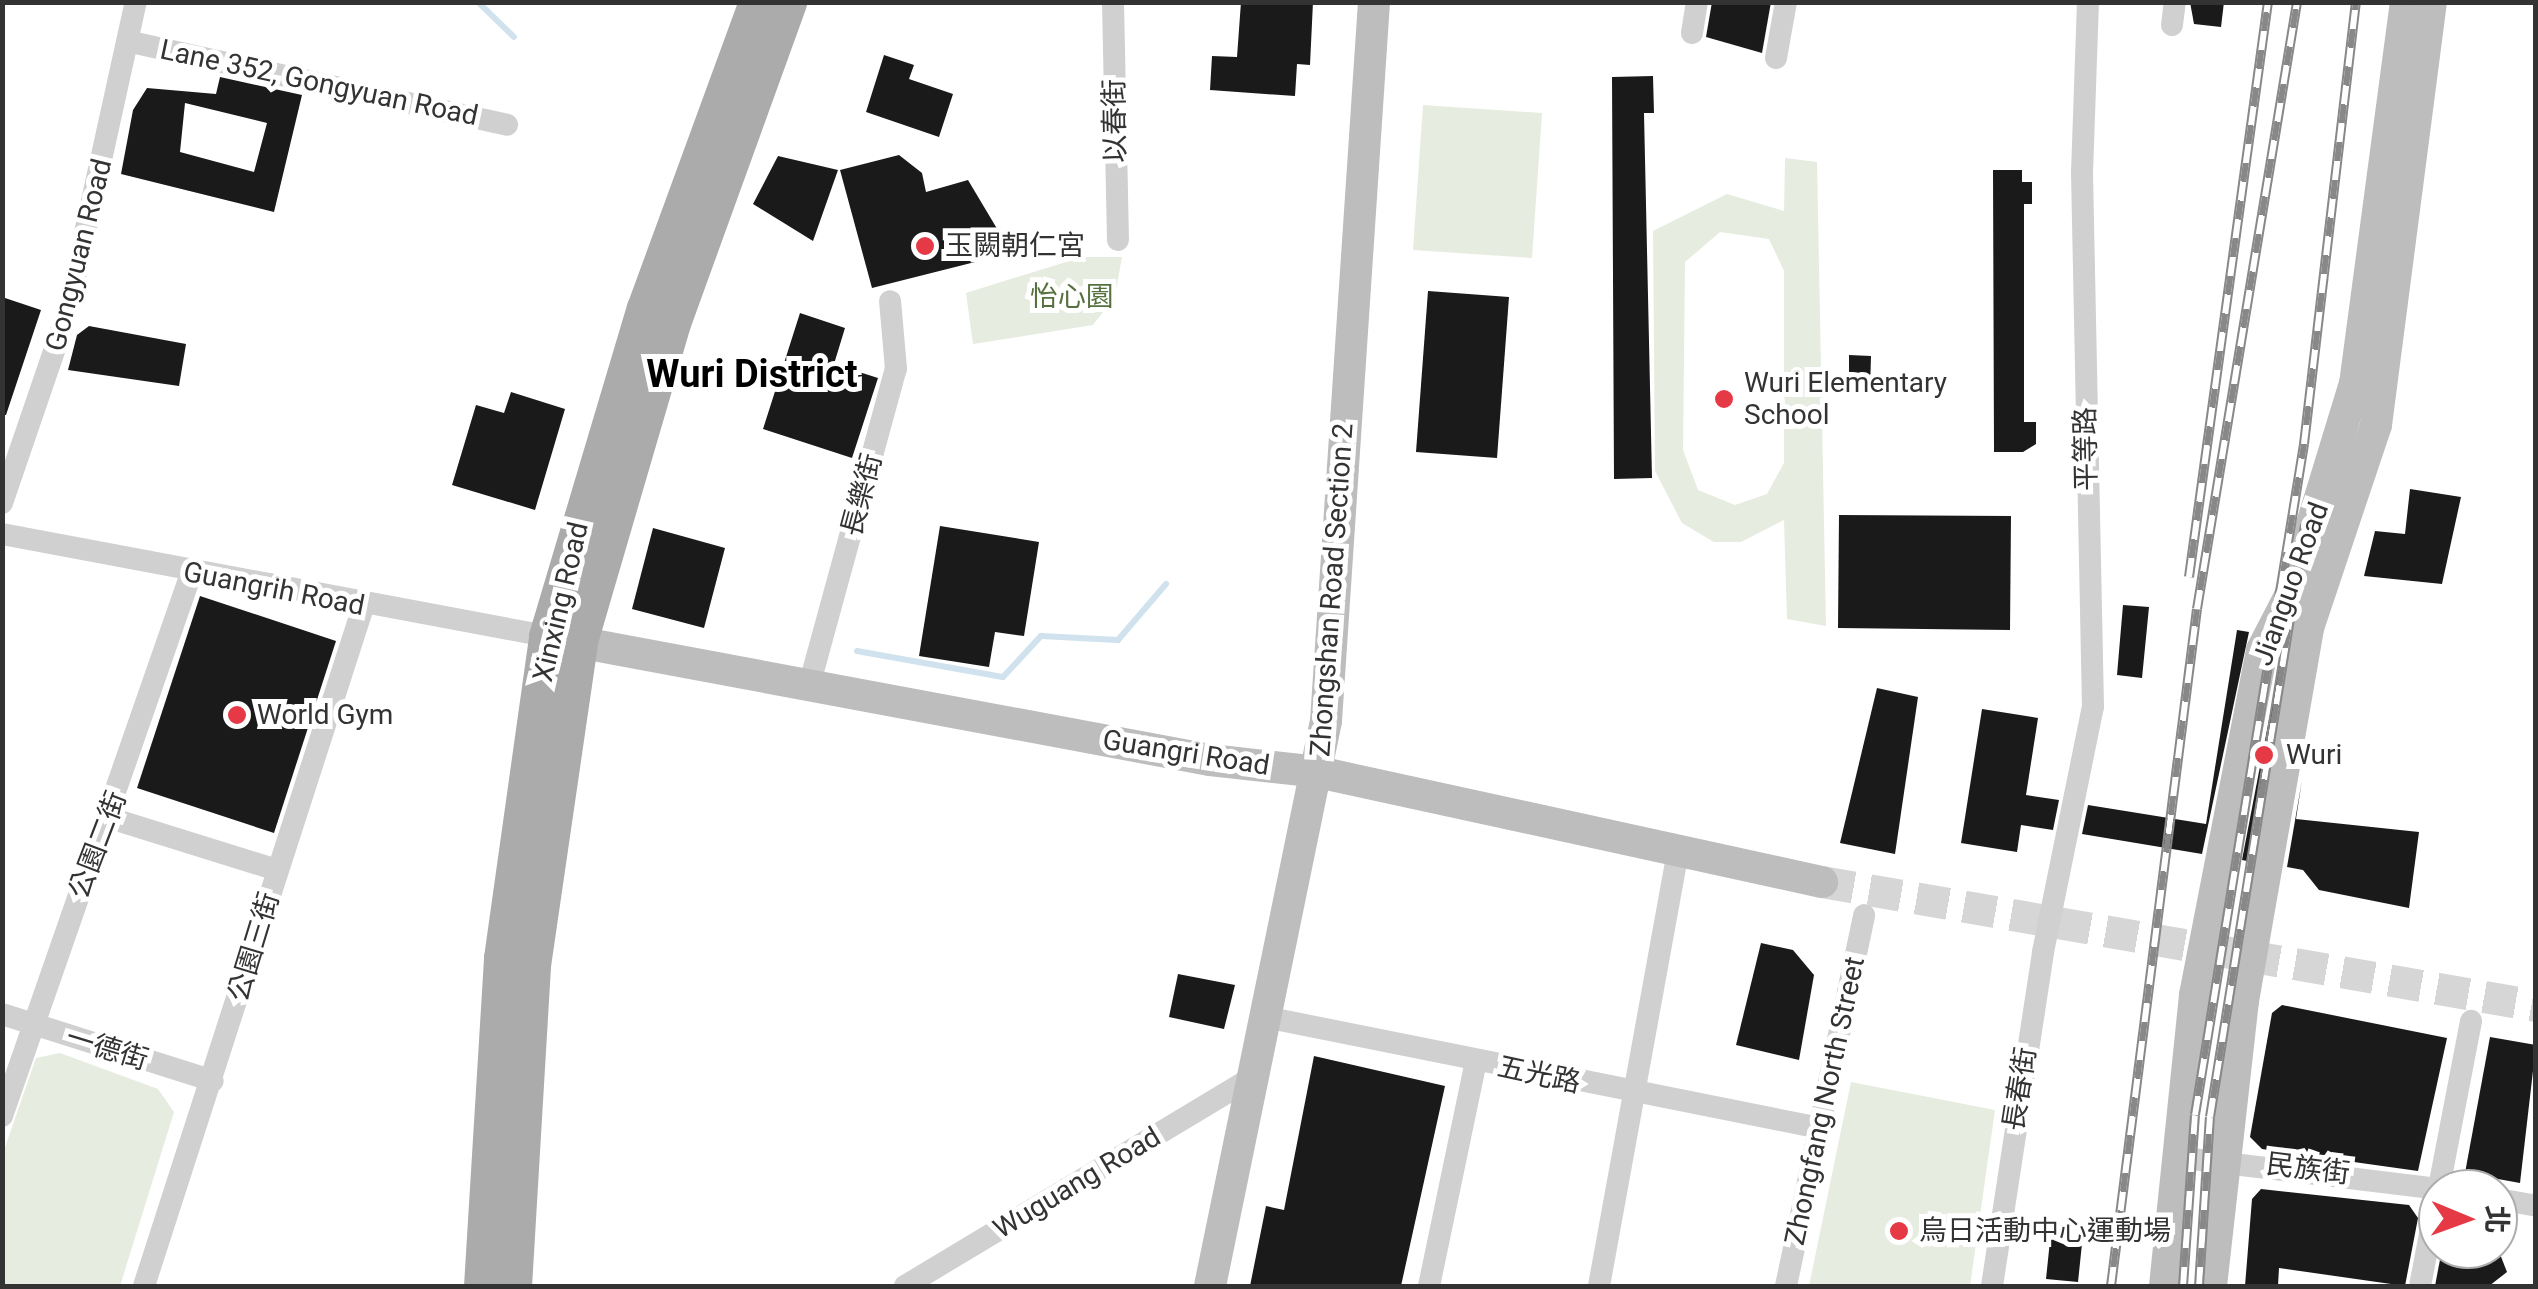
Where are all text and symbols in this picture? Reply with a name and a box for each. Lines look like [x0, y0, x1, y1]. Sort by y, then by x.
street label: Lane 352, Gongyuan Road [157, 33, 481, 133]
street label: 以春街 [1097, 79, 1133, 163]
street label: Gongyuan Road [39, 155, 119, 355]
place label: 玉闕朝仁宮 [945, 229, 1085, 263]
marker: 玉闕朝仁宮 [914, 235, 936, 257]
park label: 怡心園 [1030, 280, 1114, 314]
district label: Wuri District [646, 352, 858, 398]
place label: Wuri Elementary School [1744, 366, 1947, 432]
marker: Wuri Elementary School [1713, 388, 1735, 410]
street label: 平等路 [2068, 407, 2104, 491]
street label: Zhongshan Road Section 2 [1304, 422, 1360, 758]
street label: 長樂街 [835, 450, 889, 540]
street label: Jianguo Road [2246, 498, 2336, 670]
street label: Xinxing Road [526, 519, 596, 685]
street label: Guangrih Road [181, 555, 367, 623]
place label: World Gym [257, 698, 393, 732]
marker: World Gym [226, 704, 248, 726]
street label: Guangri Road [1100, 723, 1272, 783]
place label: Wuri [2286, 738, 2342, 772]
marker: Wuri [2251, 742, 2277, 768]
street label: 公園二街 [62, 787, 134, 903]
street label: 公園三街 [222, 889, 286, 1005]
street label: Zhongfang North Street [1778, 954, 1872, 1248]
street label: 一德街 [62, 1021, 152, 1077]
street label: 長春街 [1997, 1045, 2043, 1133]
street label: 五光路 [1494, 1050, 1584, 1100]
street label: Wuguang Road [987, 1120, 1167, 1246]
street label: 民族街 [2264, 1147, 2352, 1191]
north arrow [2418, 1169, 2518, 1269]
text: 北 [2480, 1205, 2513, 1234]
place label: 烏日活動中心運動場 [1919, 1214, 2171, 1248]
marker: 烏日活動中心運動場 [1888, 1220, 1910, 1242]

